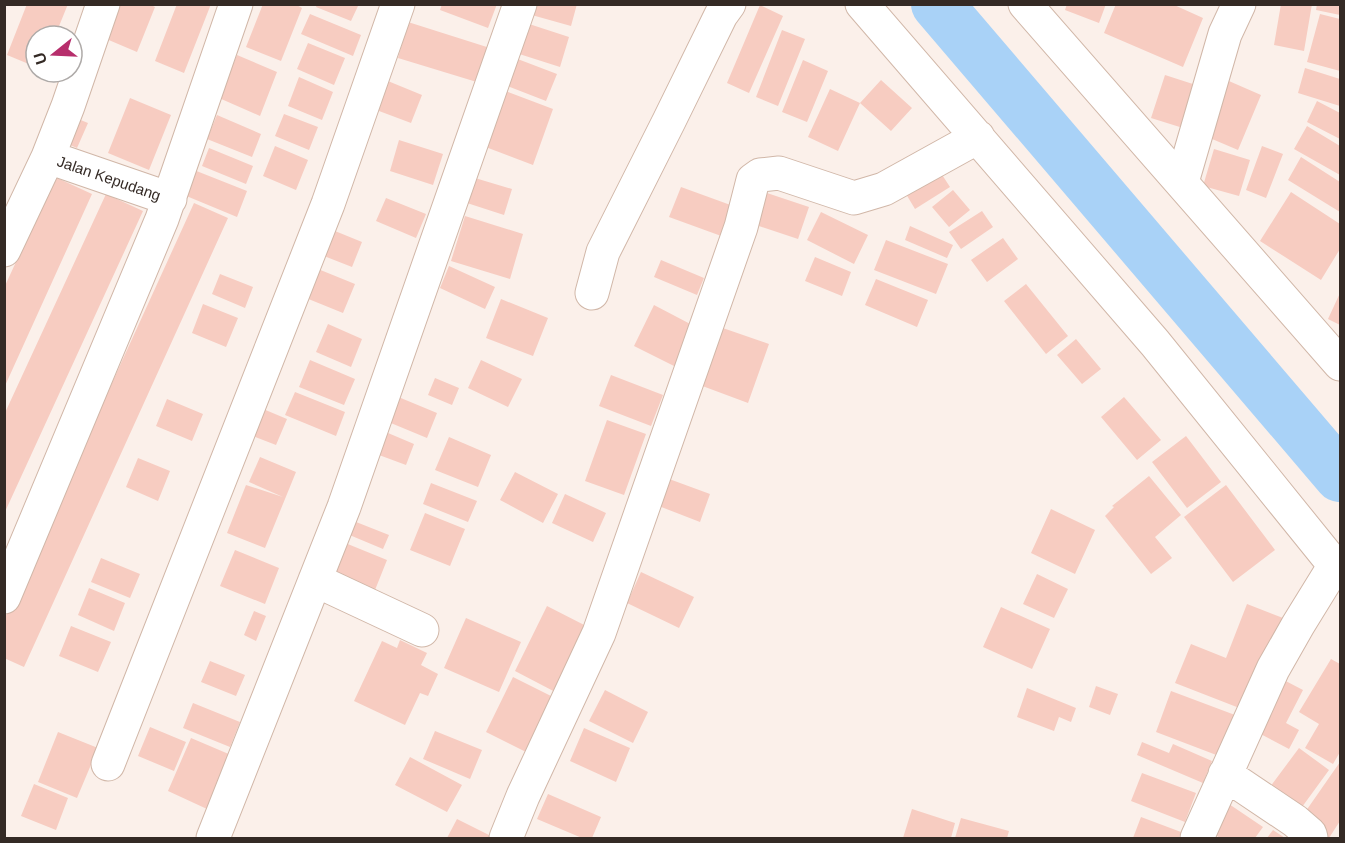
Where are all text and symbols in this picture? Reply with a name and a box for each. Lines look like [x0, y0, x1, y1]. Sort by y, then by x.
north arrow [24, 24, 84, 84]
text: U [30, 50, 50, 67]
street label: Jalan Kepudang [55, 152, 163, 204]

